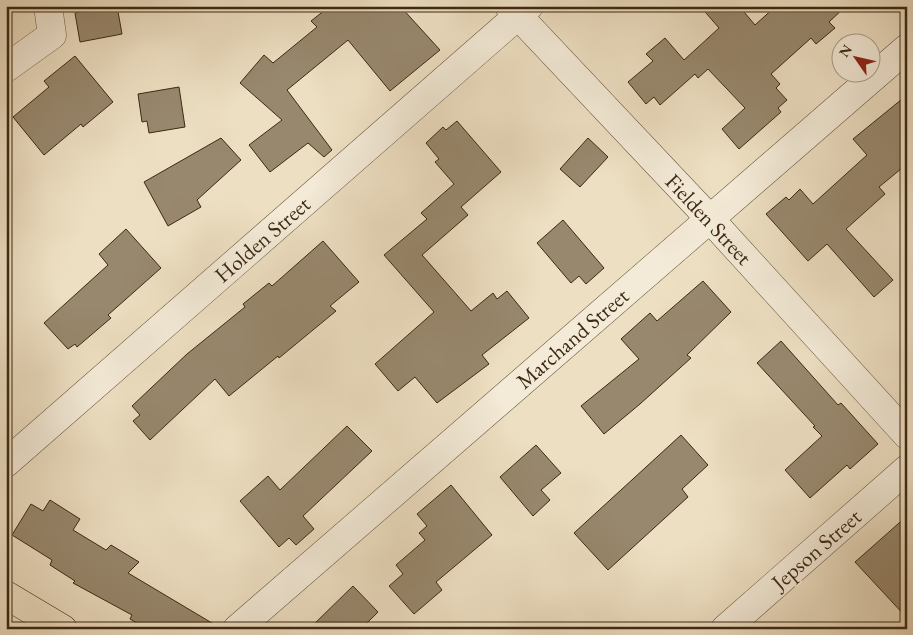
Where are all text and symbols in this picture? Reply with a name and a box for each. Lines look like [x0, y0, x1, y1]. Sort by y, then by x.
north arrow [830, 32, 880, 82]
text: N [835, 40, 856, 60]
street label: Fielden Street [659, 168, 758, 271]
street label: Holden Street [208, 190, 316, 289]
street label: Marchand Street [510, 281, 635, 395]
street label: Jepson Street [764, 502, 867, 598]

